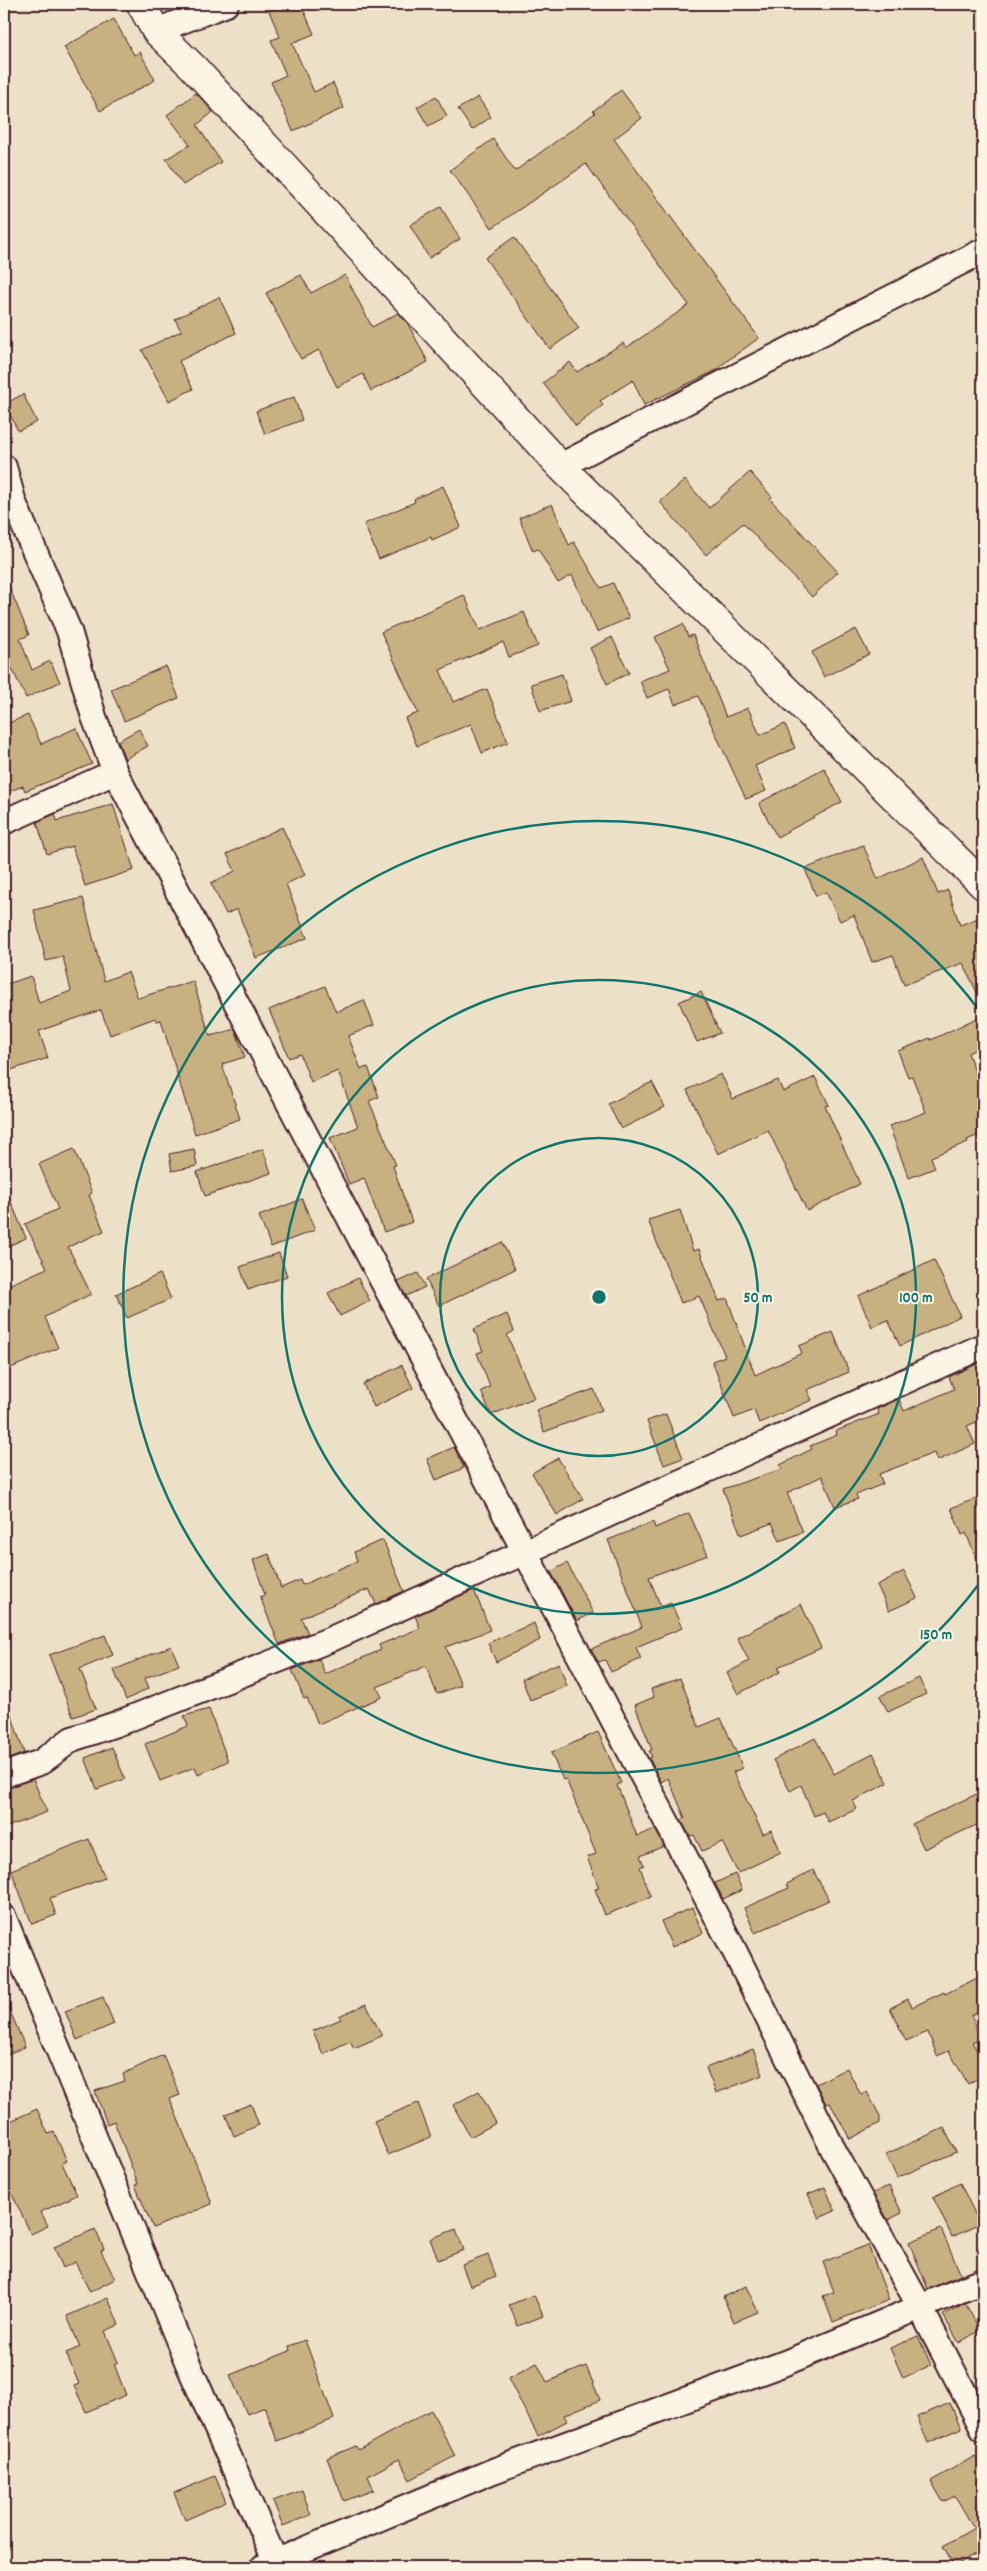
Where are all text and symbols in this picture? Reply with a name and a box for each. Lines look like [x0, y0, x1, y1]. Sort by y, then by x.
centre of rings [590, 1288, 608, 1306]
text: 50 m [744, 1288, 772, 1310]
text: 100 m [899, 1288, 933, 1310]
text: 150 m [920, 1625, 952, 1647]

